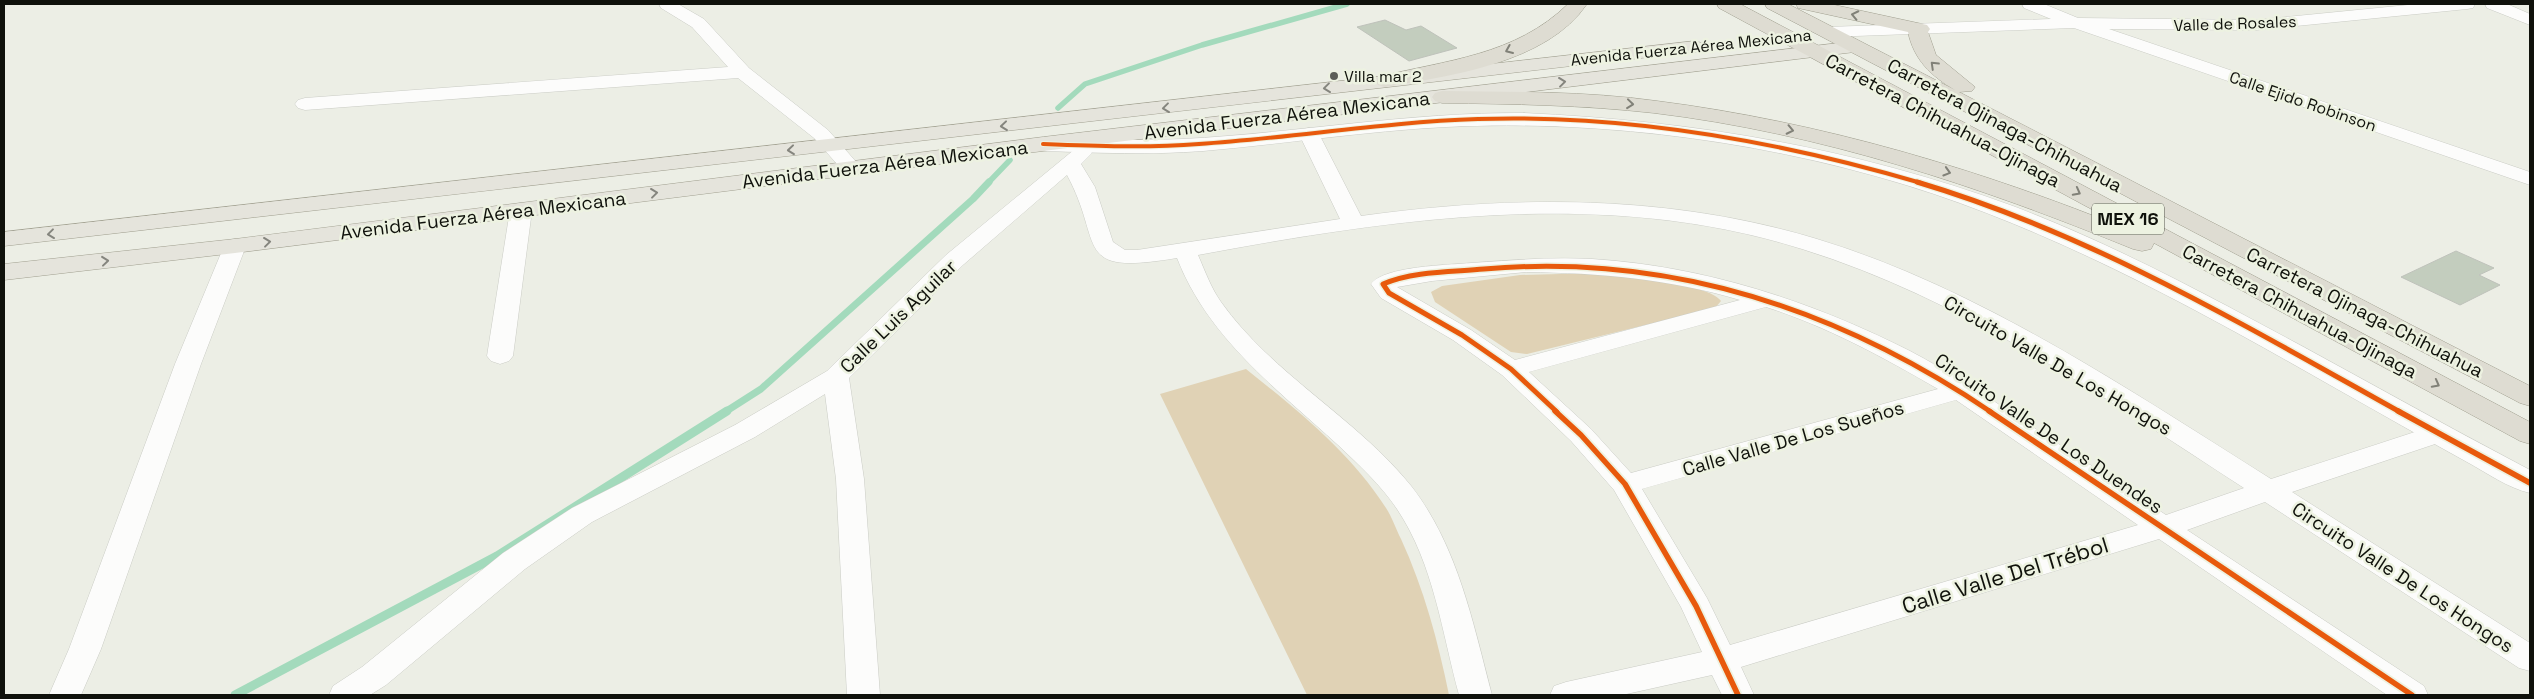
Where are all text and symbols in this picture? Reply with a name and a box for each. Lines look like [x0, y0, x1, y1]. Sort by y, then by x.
one-way arrow [1850, 10, 1859, 21]
street label: Valle de Rosales [2173, 11, 2297, 36]
street label: Avenida Fuerza Aérea Mexicana [1569, 24, 1813, 71]
one-way arrow [1505, 43, 1514, 54]
street label: Carretera Chihuahua-Ojinaga [1821, 48, 2065, 193]
street label: Carretera Ojinaga-Chihuahua [1883, 53, 2127, 198]
one-way arrow [1931, 62, 1940, 71]
place label: Villa mar 2 [1344, 66, 1422, 87]
street label: Calle Ejido Robinson [2227, 66, 2379, 137]
marker: Villa mar 2 [1328, 70, 1340, 82]
one-way arrow [1558, 77, 1566, 88]
one-way arrow [1323, 83, 1332, 93]
street label: Avenida Fuerza Aérea Mexicana [1143, 86, 1431, 145]
one-way arrow [1626, 98, 1634, 109]
one-way arrow [1162, 102, 1170, 113]
one-way arrow [1000, 120, 1008, 131]
one-way arrow [1786, 124, 1795, 134]
street label: Avenida Fuerza Aérea Mexicana [741, 135, 1029, 194]
one-way arrow [786, 144, 794, 155]
one-way arrow [1943, 166, 1951, 176]
street label: Avenida Fuerza Aérea Mexicana [339, 186, 627, 245]
one-way arrow [2072, 186, 2081, 196]
one-way arrow [650, 188, 658, 199]
road number: MEX 16 [2092, 203, 2164, 234]
one-way arrow [47, 228, 55, 239]
one-way arrow [263, 237, 271, 248]
street label: Carretera Chihuahua-Ojinaga [2178, 239, 2422, 384]
street label: Carretera Ojinaga-Chihuahua [2242, 242, 2488, 383]
street label: Calle Luis Aguilar [835, 254, 962, 378]
one-way arrow [102, 256, 110, 267]
street label: Circuito Valle De Los Hongos [1939, 290, 2176, 441]
street label: Circuito Valle De Los Duendes [1930, 348, 2168, 519]
one-way arrow [2431, 378, 2440, 388]
street label: Calle Valle De Los Sueños [1679, 395, 1907, 482]
street label: Circuito Valle De Los Hongos [2287, 496, 2518, 658]
street label: Calle Valle Del Trébol [1898, 530, 2112, 620]

